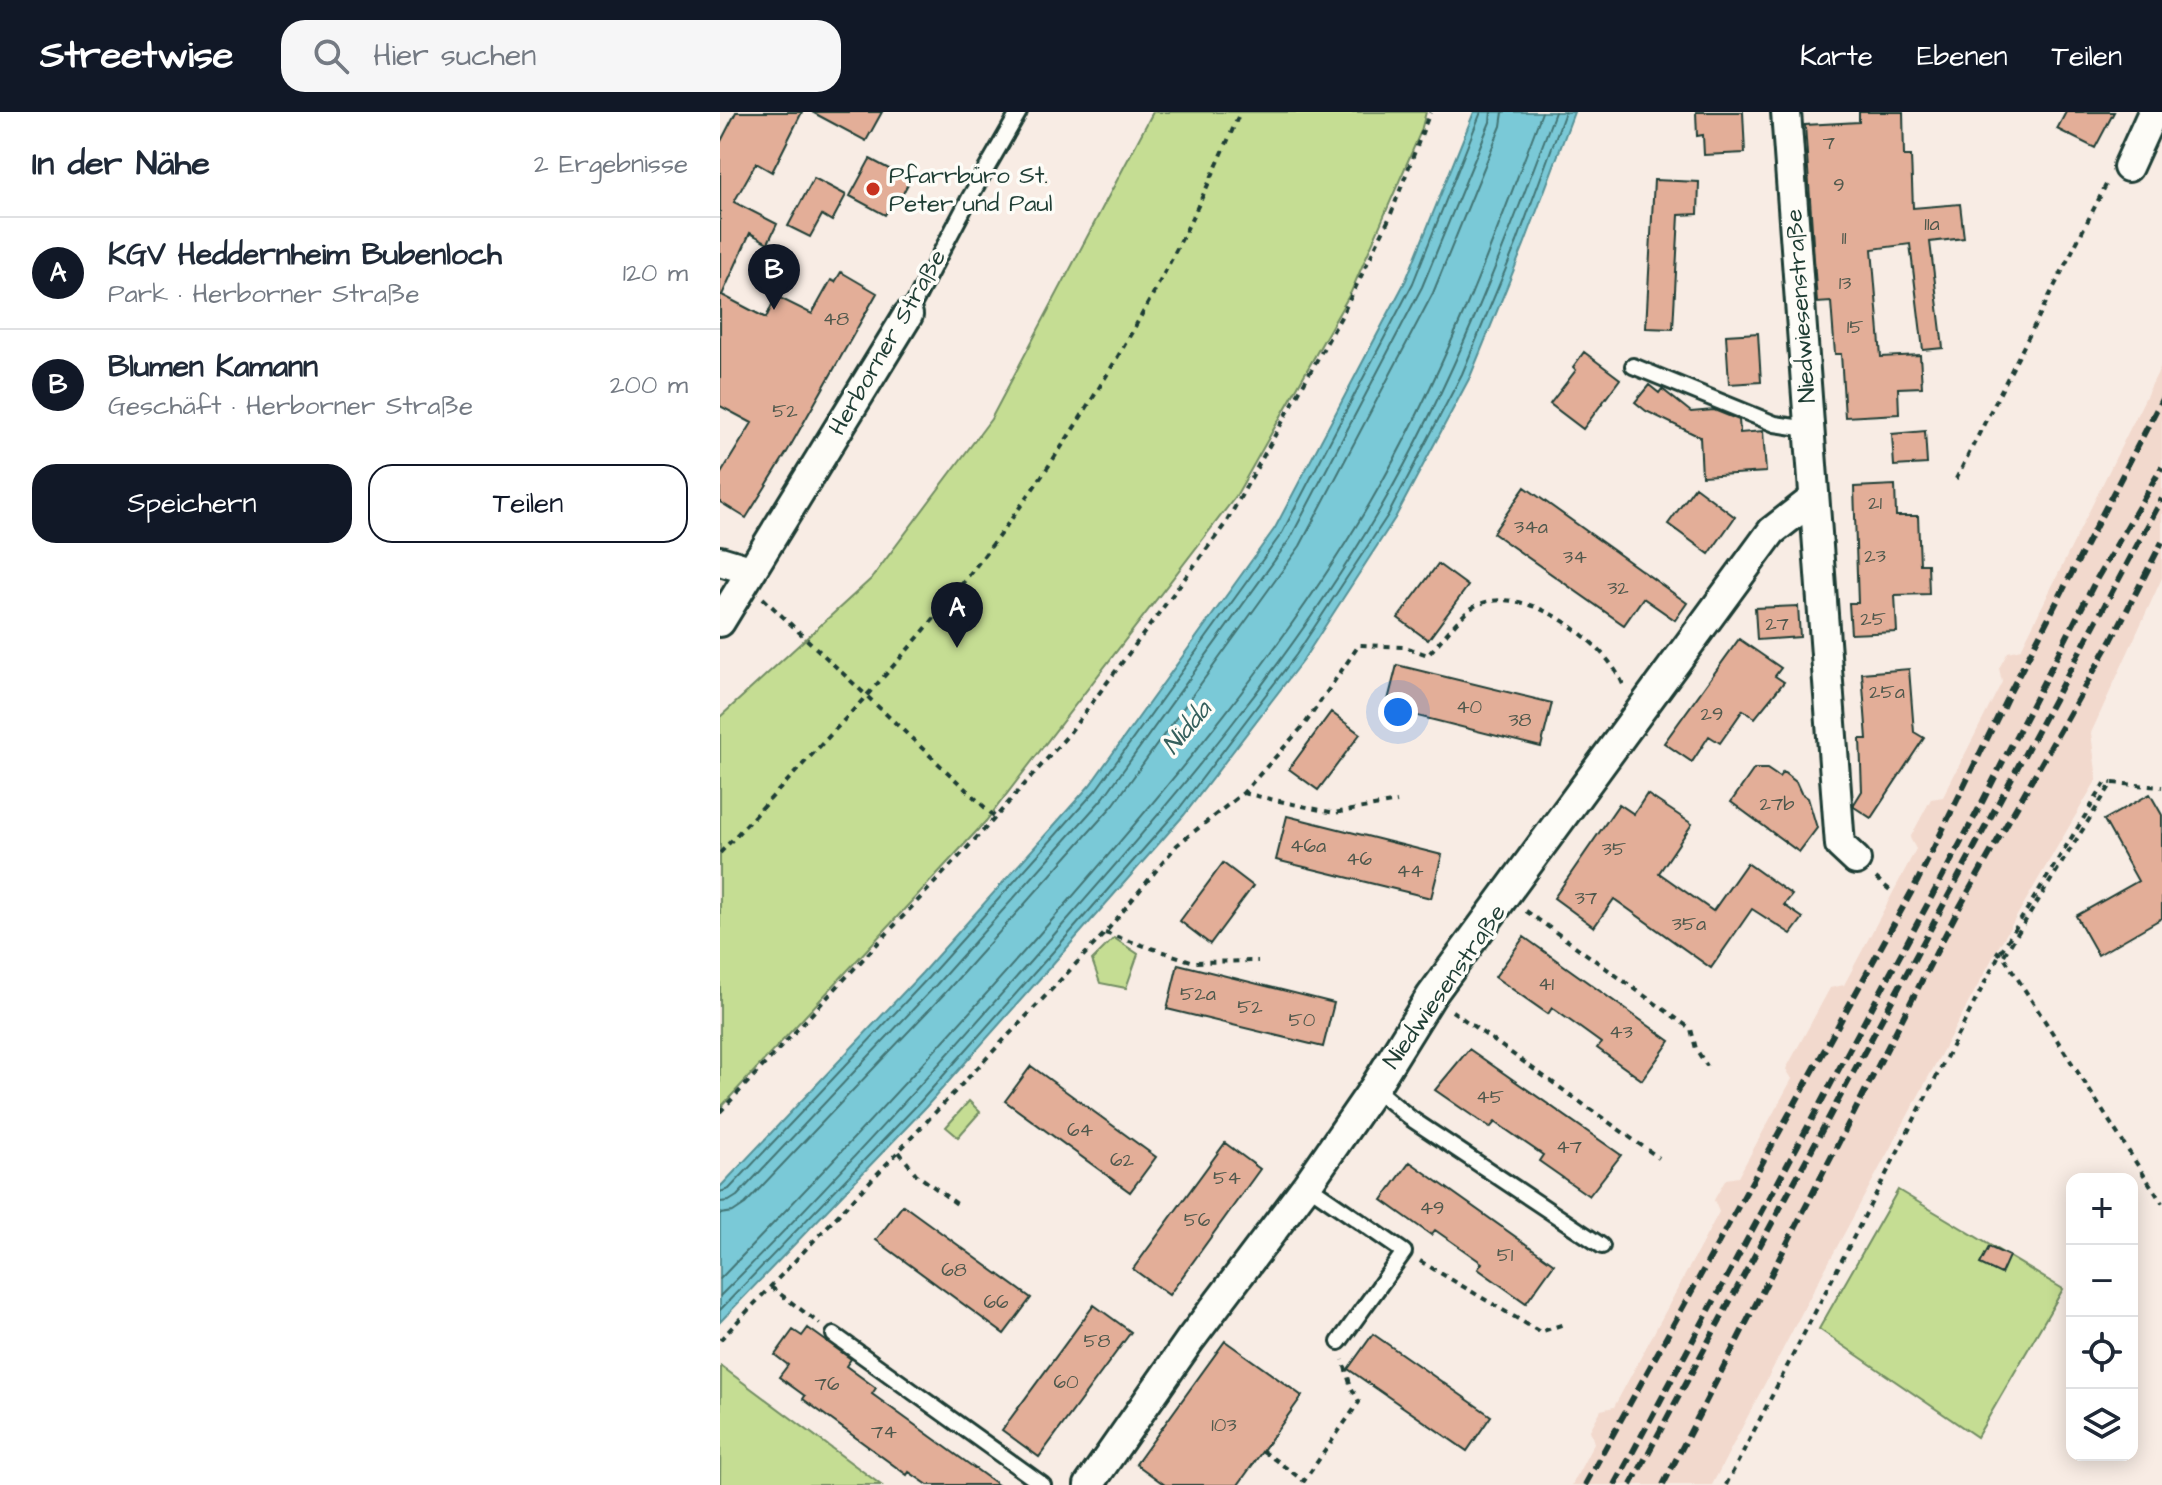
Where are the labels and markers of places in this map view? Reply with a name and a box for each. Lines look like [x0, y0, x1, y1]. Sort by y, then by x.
place label: Pfarrbüro St. Peter und Paul [889, 159, 1052, 221]
marker: Pfarrbüro St. Peter und Paul [864, 180, 882, 198]
pin: B [748, 244, 800, 310]
pin: A [931, 582, 983, 648]

